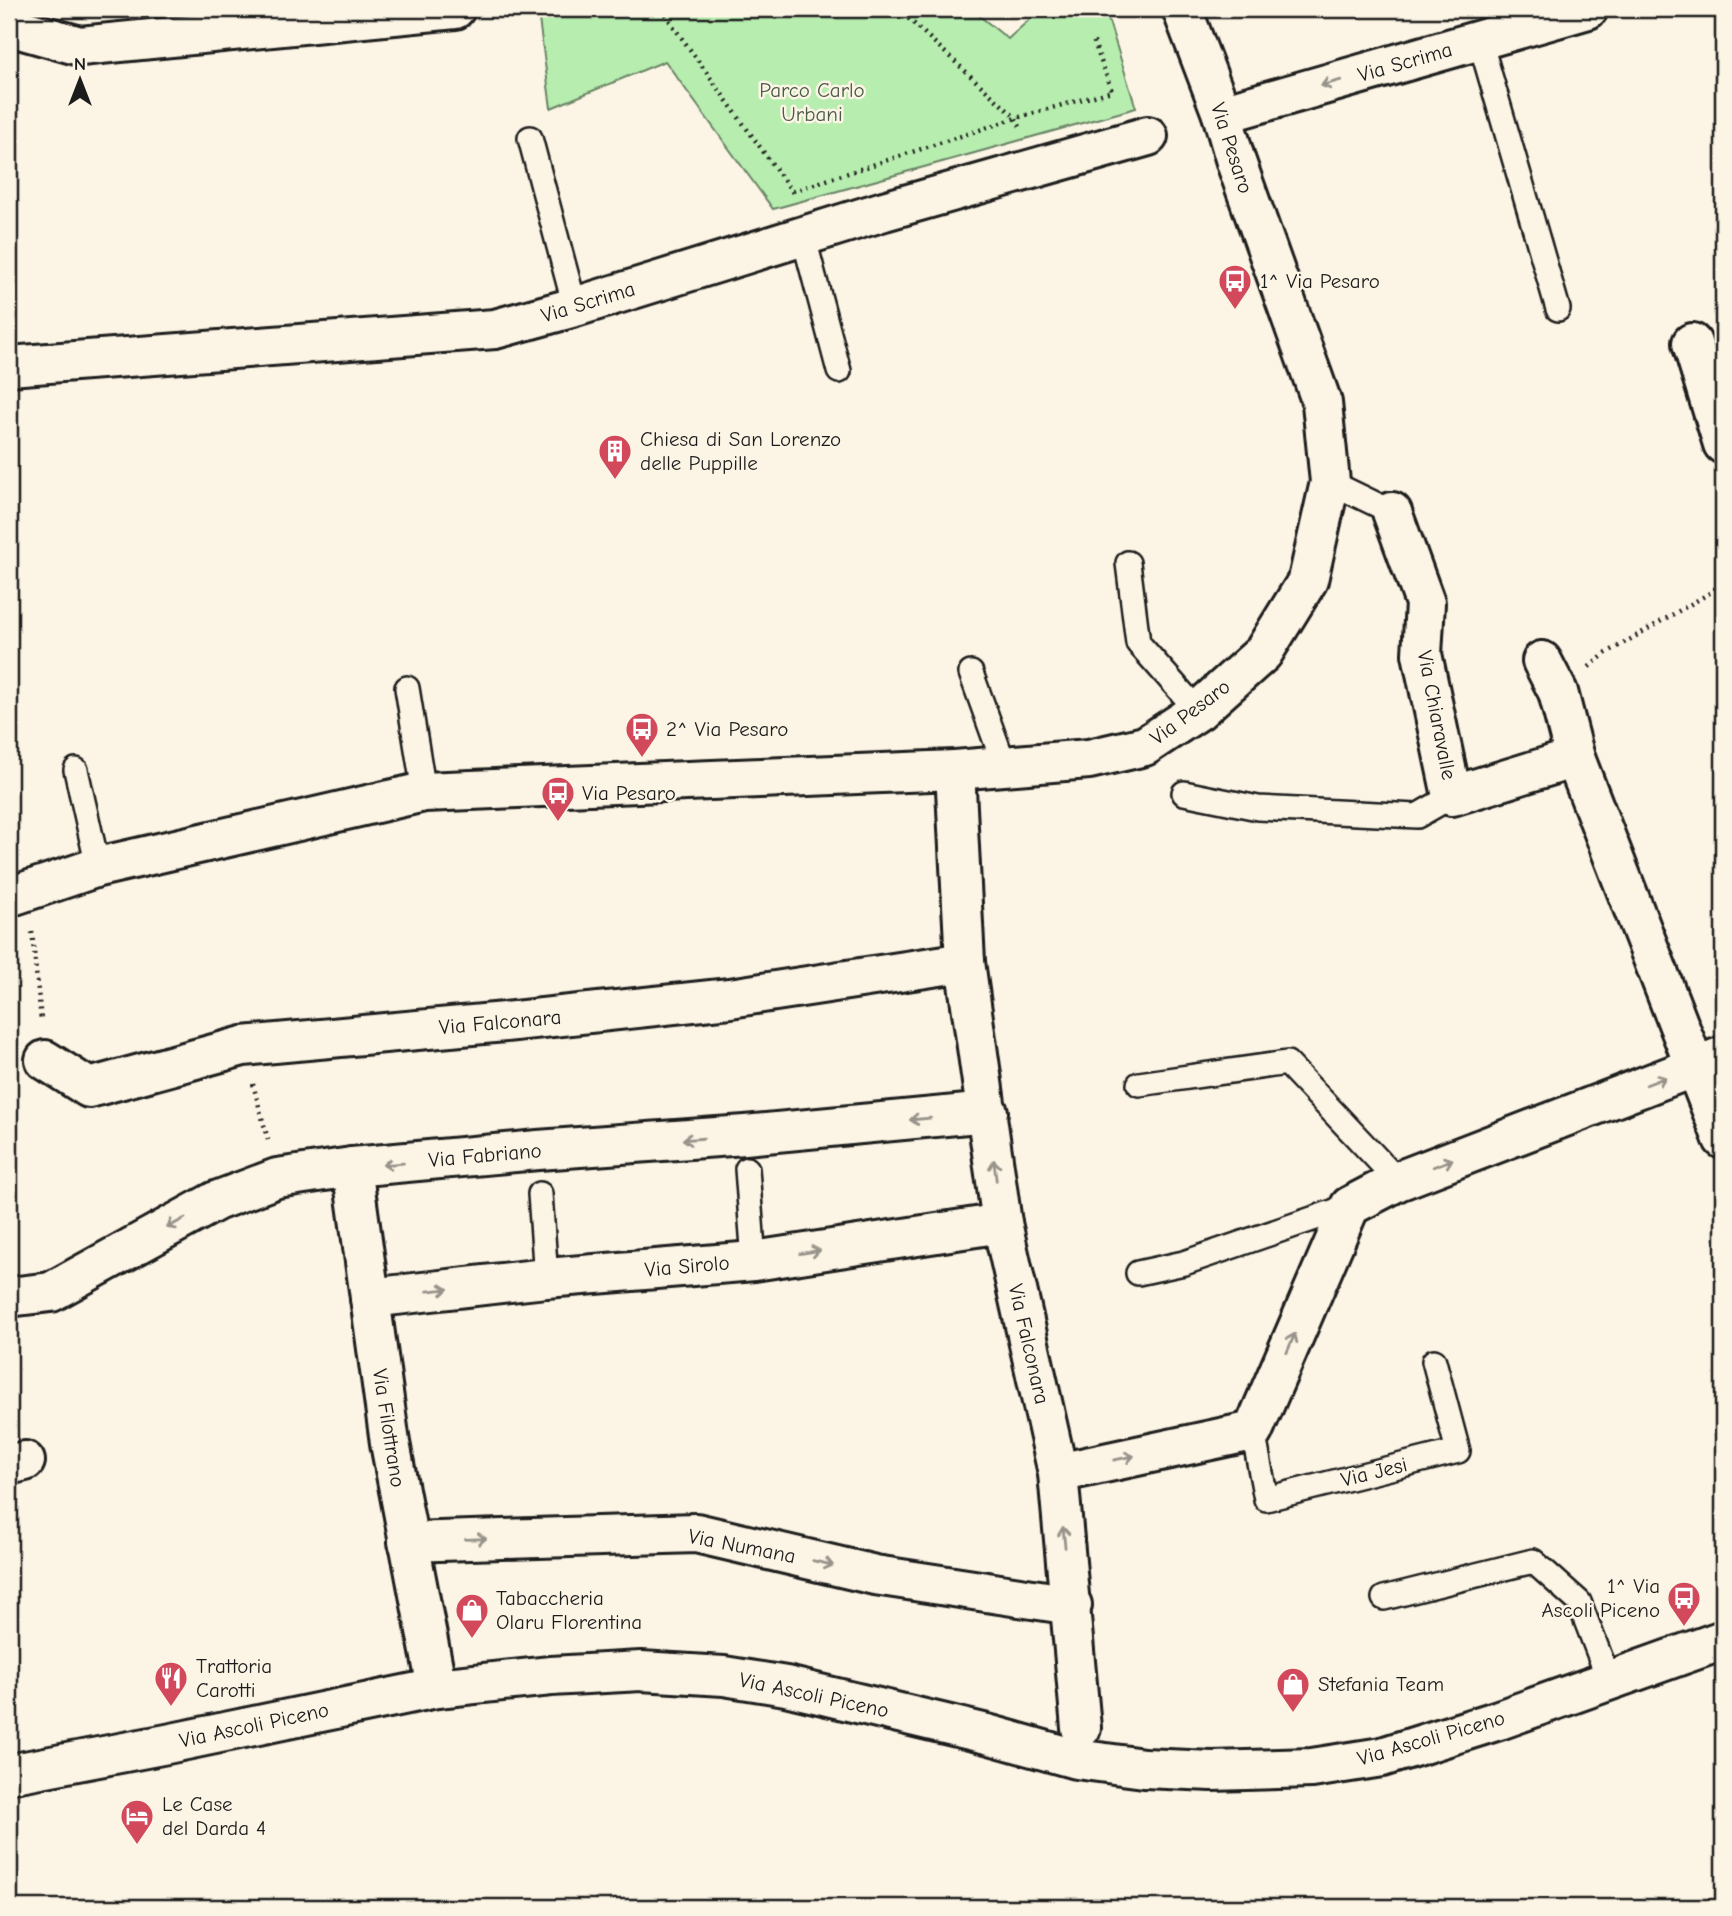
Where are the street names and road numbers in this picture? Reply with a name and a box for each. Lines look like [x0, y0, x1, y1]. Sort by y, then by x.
street label: Via Scrima [1355, 37, 1455, 87]
street label: Via Pesaro [1206, 100, 1258, 196]
street label: Via Scrima [538, 276, 638, 328]
street label: Via Chiaravalle [1413, 648, 1461, 782]
street label: Via Pesaro [1145, 674, 1235, 750]
street label: Via Falconara [438, 1005, 562, 1039]
street label: Via Fabriano [427, 1138, 543, 1172]
street label: Via Sirolo [644, 1250, 730, 1282]
street label: Via Falconara [1004, 1282, 1054, 1406]
street label: Via Filottrano [368, 1367, 410, 1489]
street label: Via Jesi [1338, 1452, 1410, 1492]
street label: Via Numana [686, 1524, 798, 1568]
street label: Via Ascoli Piceno [737, 1667, 891, 1723]
street label: Via Ascoli Piceno [177, 1697, 331, 1753]
street label: Via Ascoli Piceno [1355, 1705, 1507, 1771]

